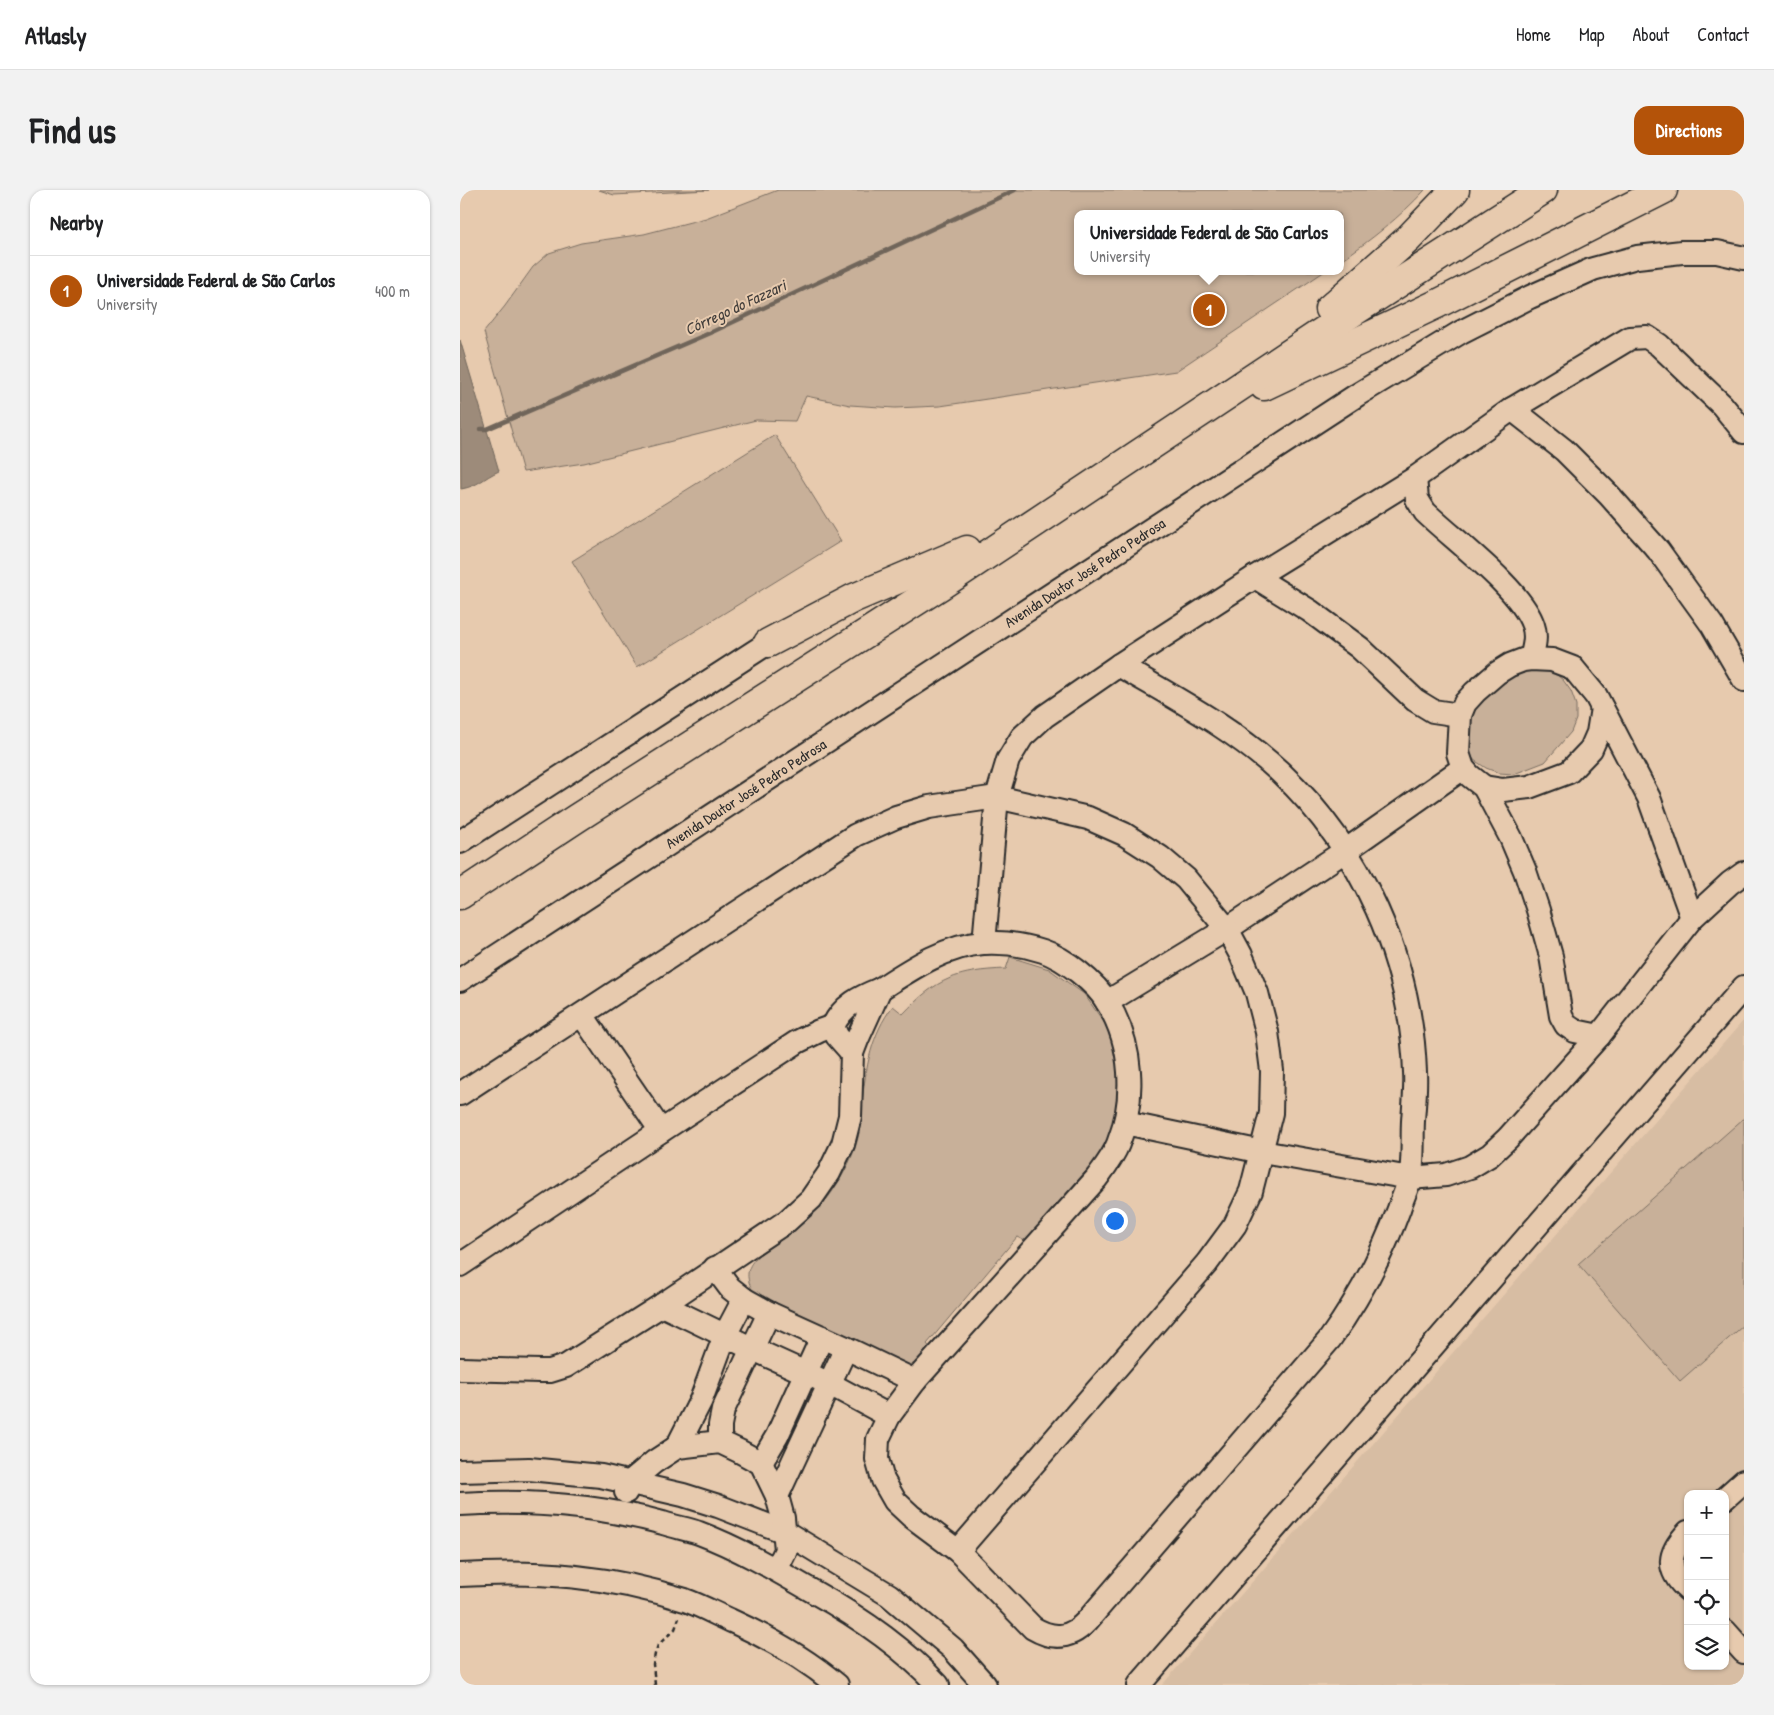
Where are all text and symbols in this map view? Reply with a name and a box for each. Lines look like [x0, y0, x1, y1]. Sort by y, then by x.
text: Atlasly [25, 19, 87, 51]
text: Home [1516, 22, 1551, 47]
text: Map [1579, 22, 1604, 47]
text: About [1632, 22, 1669, 47]
text: Contact [1697, 22, 1749, 47]
button: Directions [1634, 106, 1744, 155]
text: Find us [30, 107, 116, 154]
text: Nearby [50, 208, 103, 237]
popup [1074, 210, 1344, 275]
text: Universidade Federal de São Carlos [1090, 219, 1328, 245]
text: University [1090, 245, 1150, 267]
text: Universidade Federal de São Carlos [97, 267, 335, 293]
water label: Córrego do Fazzari [681, 273, 791, 340]
text: 1 [63, 280, 69, 302]
text: 400 m [375, 280, 410, 302]
pin: 1 [1193, 291, 1225, 329]
text: University [97, 293, 158, 315]
street label: Avenida Doutor José Pedro Pedrosa [1000, 513, 1169, 633]
street label: Avenida Doutor José Pedro Pedrosa [661, 734, 830, 854]
your location [1102, 1208, 1128, 1234]
map controls [1684, 1490, 1729, 1670]
button: + [1684, 1490, 1729, 1535]
button: − [1684, 1535, 1729, 1580]
button: locate [1684, 1580, 1729, 1625]
button: layers [1684, 1625, 1729, 1670]

